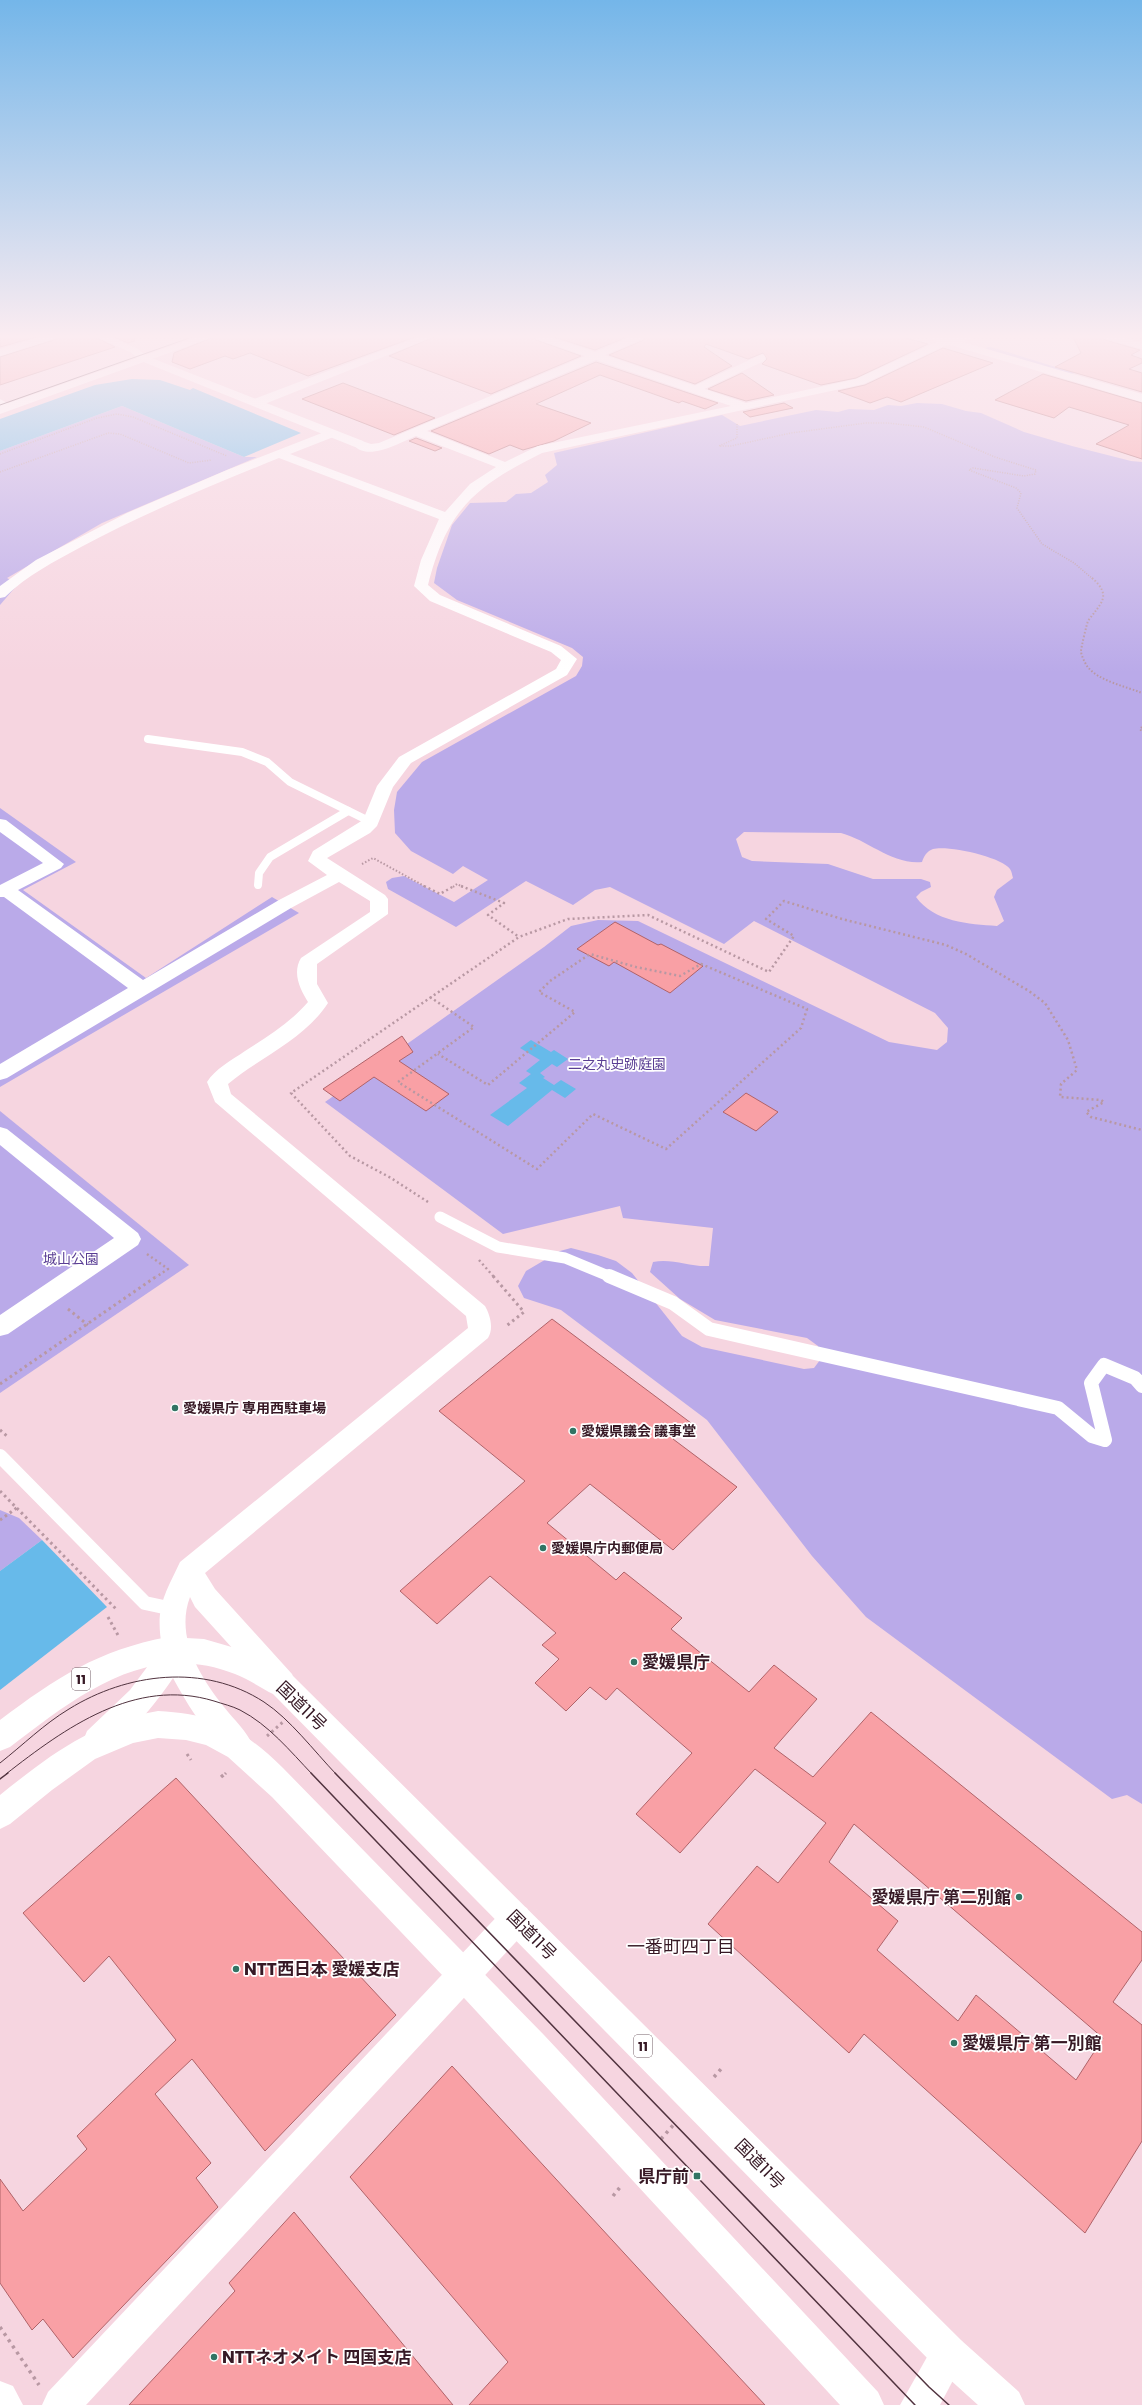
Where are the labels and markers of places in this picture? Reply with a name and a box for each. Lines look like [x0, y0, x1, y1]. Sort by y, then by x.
place label: 愛媛県庁 専用西駐車場 [183, 1398, 326, 1418]
marker: 愛媛県庁 専用西駐車場 [170, 1403, 180, 1413]
place label: 愛媛県議会 議事堂 [581, 1421, 696, 1441]
marker: 愛媛県議会 議事堂 [568, 1426, 578, 1436]
place label: 愛媛県庁内郵便局 [551, 1538, 663, 1558]
marker: 愛媛県庁内郵便局 [538, 1543, 548, 1553]
place label: 愛媛県庁 [642, 1650, 710, 1674]
marker: 愛媛県庁 [629, 1657, 639, 1667]
place label: 愛媛県庁 第二別館 [871, 1885, 1011, 1909]
marker: 愛媛県庁 第二別館 [1014, 1892, 1024, 1902]
place label: NTT西日本 愛媛支店 [244, 1957, 399, 1981]
marker: NTT西日本 愛媛支店 [231, 1964, 241, 1974]
place label: 愛媛県庁 第一別館 [962, 2031, 1102, 2055]
marker: 愛媛県庁 第一別館 [949, 2038, 959, 2048]
place label: 県庁前 [638, 2164, 689, 2188]
marker: 県庁前 [692, 2171, 702, 2181]
place label: NTTネオメイト 四国支店 [222, 2345, 411, 2369]
marker: NTTネオメイト 四国支店 [209, 2352, 219, 2362]

